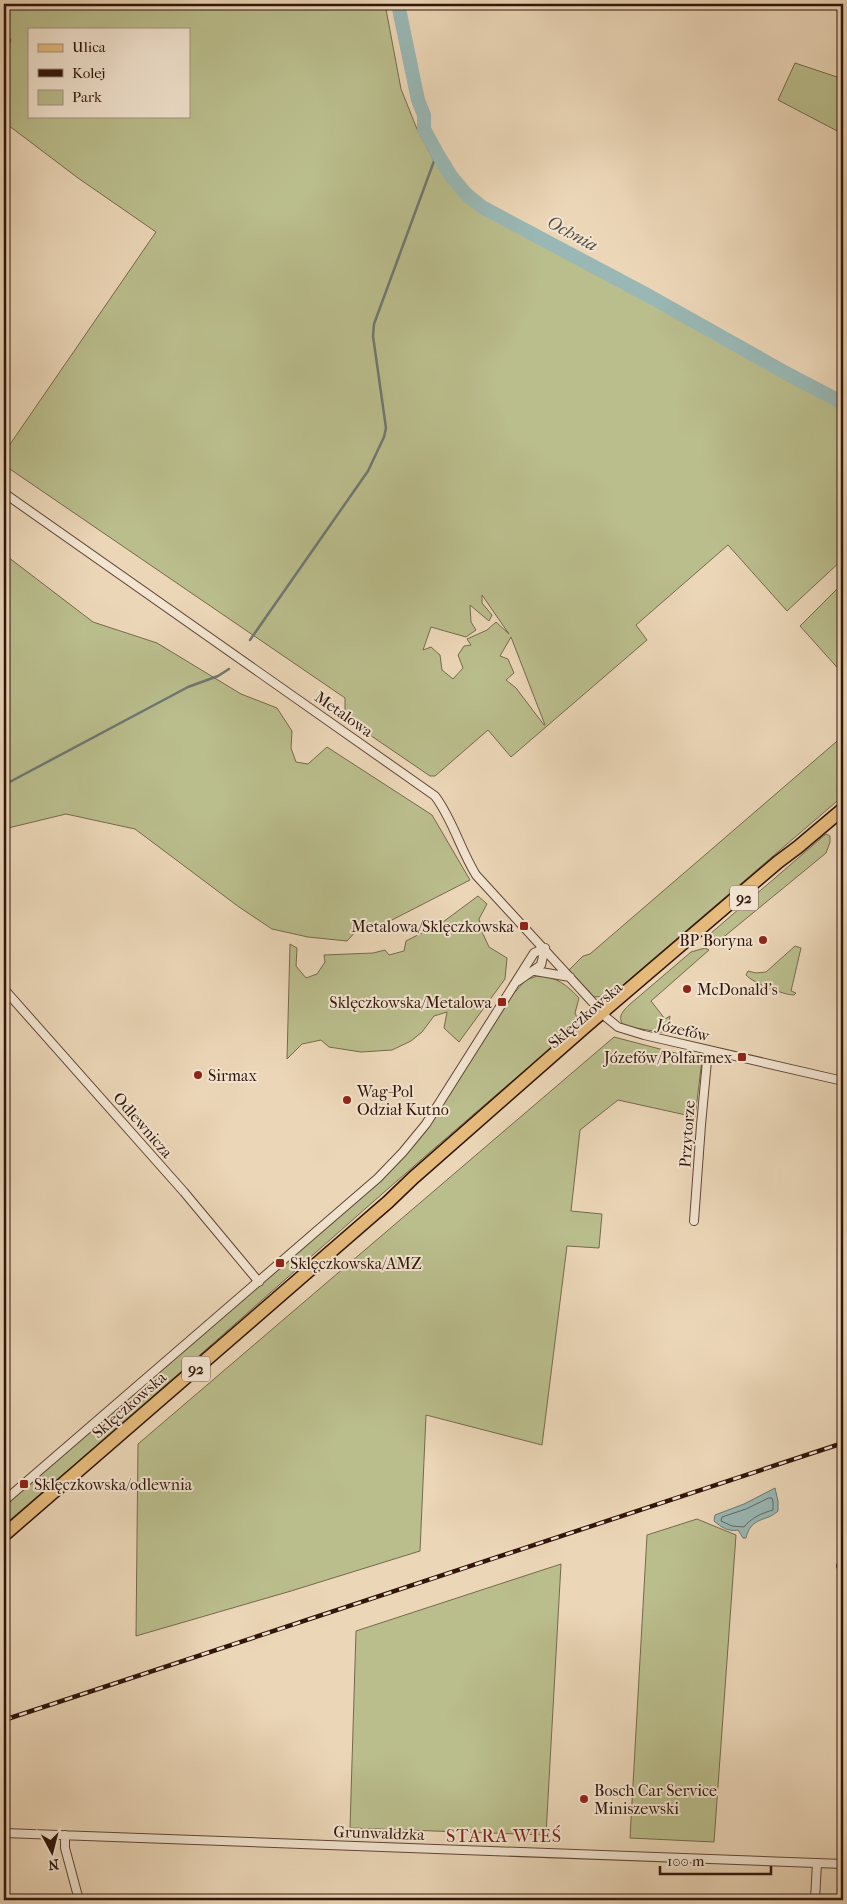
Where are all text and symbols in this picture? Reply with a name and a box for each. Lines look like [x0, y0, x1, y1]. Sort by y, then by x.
legend [28, 28, 190, 118]
text: Ulica [72, 38, 107, 56]
text: Kolej [72, 64, 105, 82]
text: Park [72, 88, 102, 106]
water label: Ochnia [543, 212, 601, 256]
street label: Metalowa [311, 687, 377, 741]
road number: 92 [730, 886, 758, 910]
place label: Metalowa/Sklęczkowska [351, 917, 515, 936]
marker: Metalowa/Sklęczkowska [518, 920, 530, 932]
place label: BP Boryna [679, 931, 754, 950]
marker: BP Boryna [757, 934, 769, 946]
street label: Sklęczkowska [544, 977, 626, 1052]
place label: McDonald's [697, 980, 778, 999]
marker: McDonald's [681, 983, 693, 995]
place label: Sklęczkowska/Metalowa [329, 993, 493, 1012]
marker: Sklęczkowska/Metalowa [496, 996, 508, 1008]
street label: Józefów [653, 1014, 712, 1046]
place label: Józefów/Polfarmex [602, 1048, 733, 1067]
marker: Józefów/Polfarmex [736, 1051, 748, 1063]
place label: Sirmax [208, 1066, 257, 1085]
marker: Sirmax [192, 1069, 204, 1081]
place label: Wag-Pol Odział Kutno [356, 1082, 449, 1119]
street label: Odlewnicza [109, 1088, 177, 1162]
marker: Wag-Pol Odział Kutno [341, 1094, 353, 1106]
street label: Przytorze [675, 1100, 699, 1168]
place label: Sklęczkowska/AMZ [290, 1254, 422, 1273]
marker: Sklęczkowska/AMZ [274, 1257, 286, 1269]
road number: 92 [182, 1356, 210, 1382]
street label: Sklęczkowska [88, 1367, 170, 1442]
place label: Sklęczkowska/odlewnia [34, 1475, 193, 1494]
marker: Sklęczkowska/odlewnia [18, 1478, 30, 1490]
place label: Bosch Car Service Miniszewski [594, 1781, 717, 1818]
marker: Bosch Car Service Miniszewski [578, 1793, 590, 1805]
street label: Grunwaldzka [333, 1822, 425, 1844]
district label: STARA WIEŚ [446, 1825, 562, 1847]
north arrow [28, 1826, 78, 1876]
scale bar [660, 1844, 771, 1876]
text: 100 m [667, 1852, 705, 1870]
text: N [47, 1855, 60, 1874]

